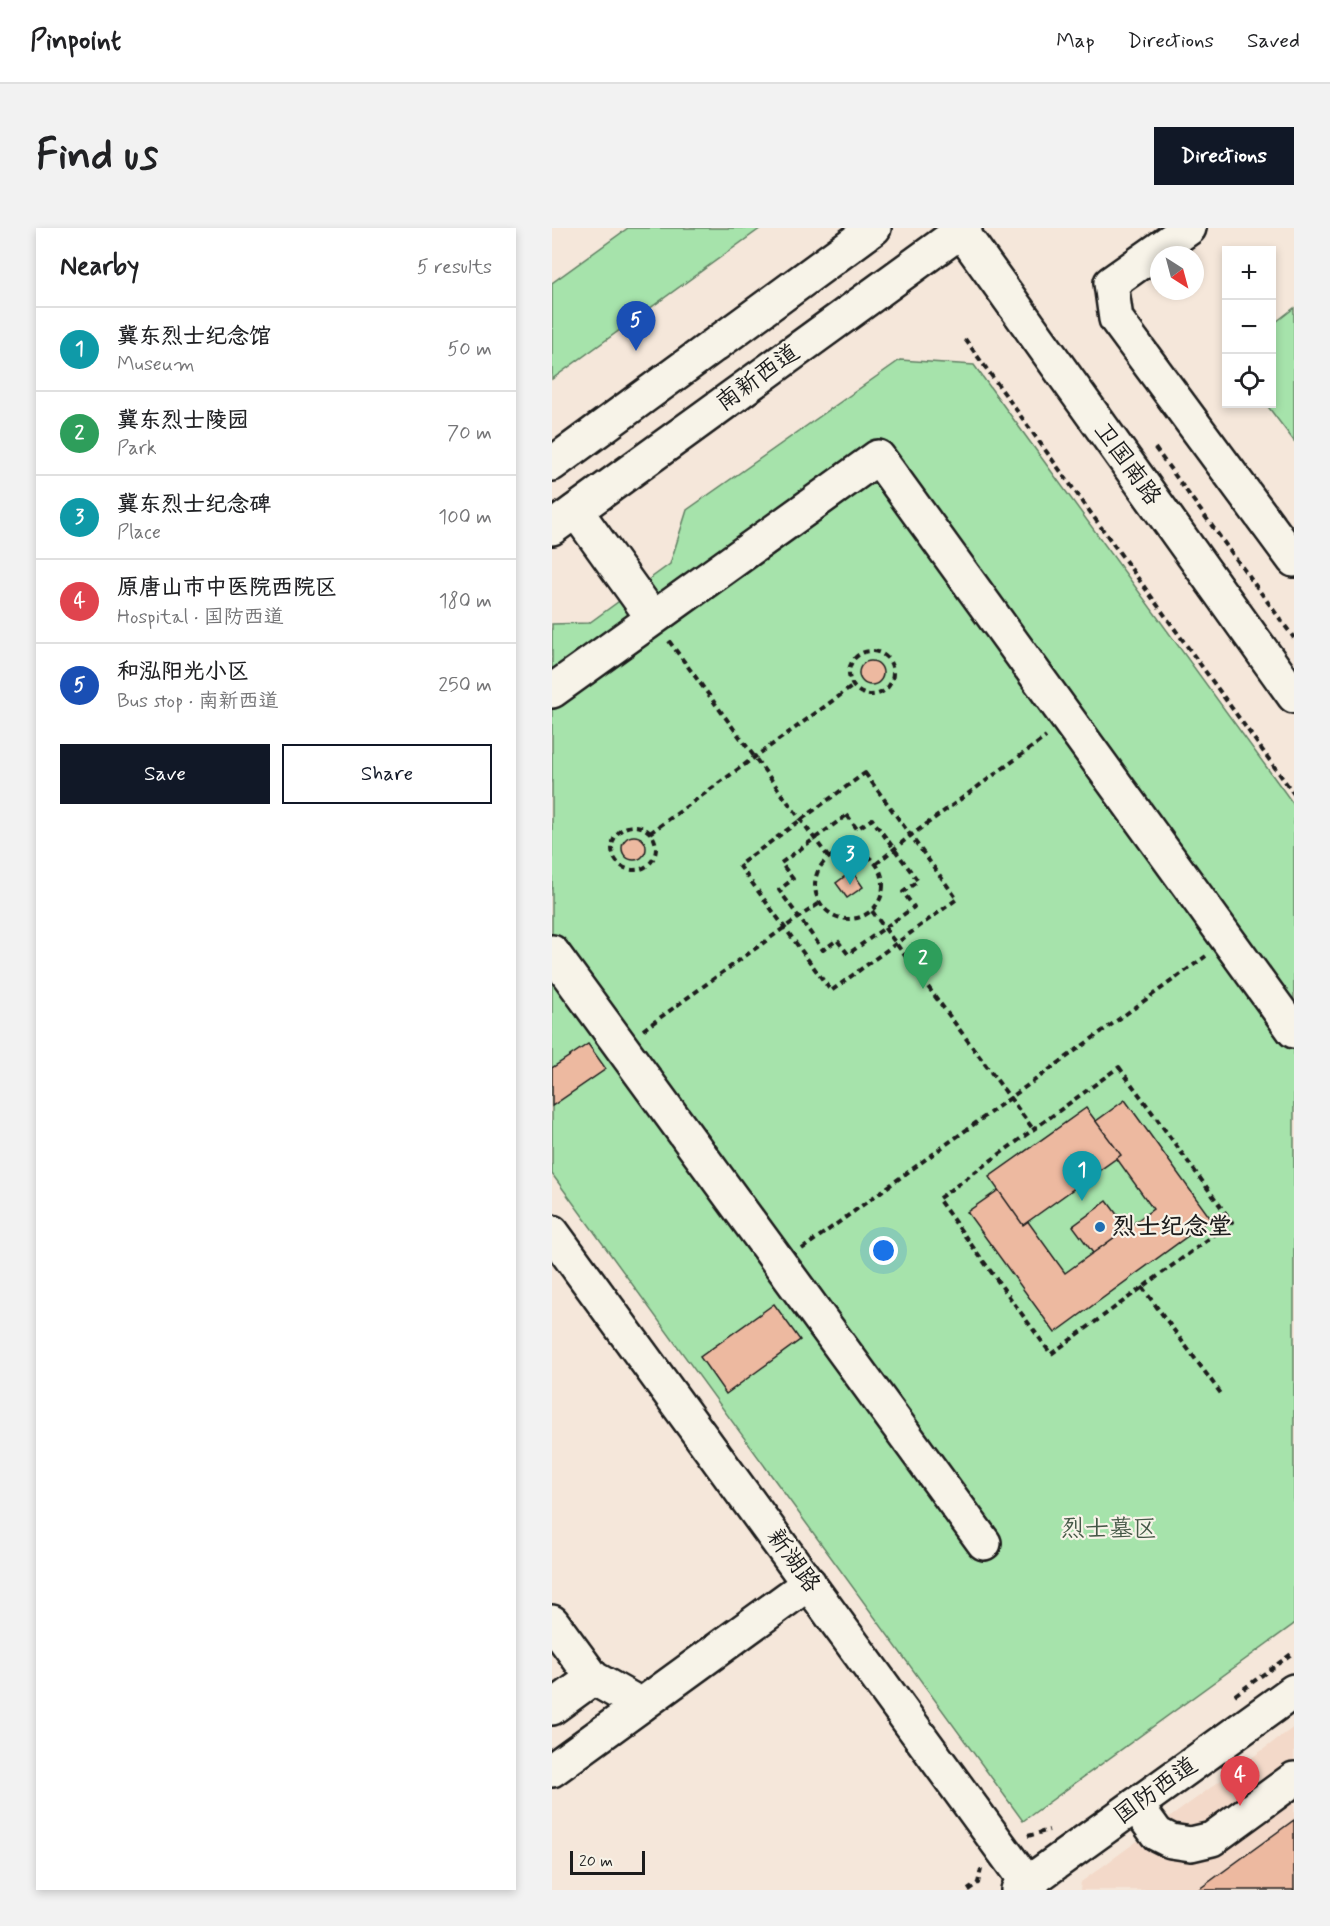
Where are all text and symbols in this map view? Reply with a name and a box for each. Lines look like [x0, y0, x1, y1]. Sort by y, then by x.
text: Pinpoint [30, 23, 121, 60]
text: Map [1056, 27, 1095, 55]
text: Directions [1128, 27, 1214, 55]
text: Saved [1247, 27, 1300, 55]
button: Directions [1154, 127, 1294, 185]
text: Find us [36, 129, 158, 184]
north arrow [1150, 246, 1204, 300]
map controls [1222, 246, 1276, 408]
button: + [1222, 246, 1276, 300]
text: Nearby [60, 250, 139, 284]
text: 5 results [417, 254, 492, 281]
button: − [1222, 300, 1276, 354]
pin: 5 [616, 302, 656, 351]
text: 冀东烈士纪念馆 [117, 323, 271, 351]
text: 1 [75, 336, 84, 363]
text: 50 m [447, 336, 492, 363]
street label: 南新西道 [710, 337, 806, 419]
text: Museum [117, 351, 195, 378]
button: locate [1222, 354, 1276, 408]
text: 冀东烈士陵园 [117, 407, 249, 435]
street label: 卫国南路 [1086, 416, 1168, 512]
text: 2 [75, 420, 84, 447]
text: 70 m [447, 420, 492, 447]
text: Park [117, 435, 157, 462]
text: 冀东烈士纪念碑 [117, 491, 271, 519]
text: 3 [75, 504, 84, 531]
text: 100 m [438, 504, 492, 531]
text: Place [117, 519, 161, 546]
text: 原唐山市中医院西院区 [117, 574, 337, 602]
text: 4 [74, 588, 85, 615]
text: 180 m [439, 588, 492, 615]
text: Hospital · 国防西道 [117, 604, 284, 631]
text: 和泓阳光小区 [117, 658, 249, 686]
text: 5 [74, 672, 86, 699]
text: 250 m [438, 672, 492, 699]
text: Bus stop · 南新西道 [117, 688, 279, 715]
button: Save [60, 744, 270, 804]
button: Share [282, 744, 492, 804]
pin: 3 [830, 836, 870, 885]
pin: 2 [904, 940, 943, 989]
pin: 1 [1062, 1152, 1102, 1201]
place label: 烈士纪念堂 [1112, 1212, 1232, 1243]
marker: 烈士纪念堂 [1093, 1220, 1107, 1234]
your location [869, 1236, 898, 1265]
park label: 烈士墓区 [1061, 1514, 1157, 1545]
street label: 新湖路 [759, 1523, 827, 1599]
street label: 国防西道 [1108, 1750, 1204, 1832]
pin: 4 [1220, 1756, 1260, 1806]
scale bar [570, 1848, 645, 1876]
text: 20 m [579, 1851, 613, 1872]

